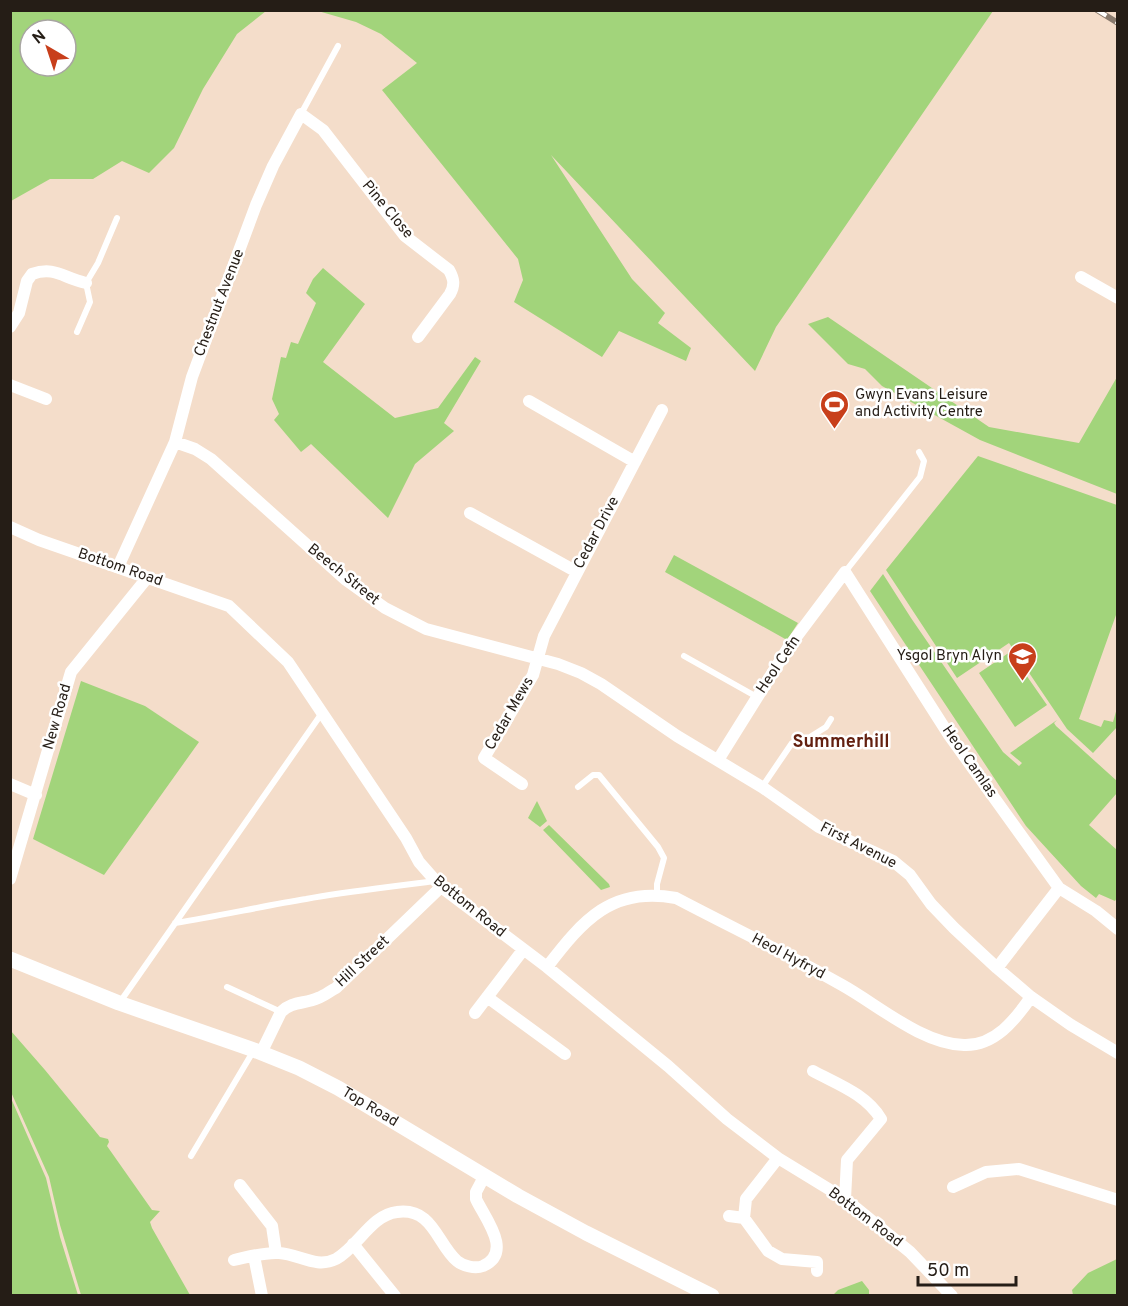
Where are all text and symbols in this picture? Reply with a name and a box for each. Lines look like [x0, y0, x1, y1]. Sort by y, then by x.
north arrow [18, 18, 78, 78]
text: N [29, 27, 51, 49]
street label: Pine Close [357, 177, 417, 243]
street label: Chestnut Avenue [191, 246, 249, 360]
place label: Gwyn Evans Leisure and Activity Centre [855, 386, 988, 422]
sports icon: Gwyn Evans Leisure and Activity Centre [818, 388, 850, 430]
street label: Cedar Drive [570, 493, 624, 573]
street label: Beech Street [303, 540, 383, 610]
street label: Bottom Road [75, 545, 165, 591]
street label: Heol Cefn [753, 632, 805, 698]
school or university icon: Ysgol Bryn Alyn [1007, 640, 1039, 682]
place label: Ysgol Bryn Alyn [896, 647, 1002, 666]
street label: Cedar Mews [481, 674, 539, 754]
street label: New Road [40, 682, 76, 752]
street label: Heol Camlas [937, 722, 1001, 802]
district label: Summerhill [792, 731, 890, 754]
street label: First Avenue [816, 819, 900, 873]
street label: Bottom Road [429, 872, 509, 942]
street label: Heol Hyfryd [748, 930, 828, 984]
street label: Hill Street [332, 932, 394, 992]
street label: Top Road [338, 1083, 402, 1131]
street label: Bottom Road [824, 1184, 906, 1252]
scale bar [918, 1249, 1016, 1287]
text: 50 m [927, 1260, 969, 1283]

